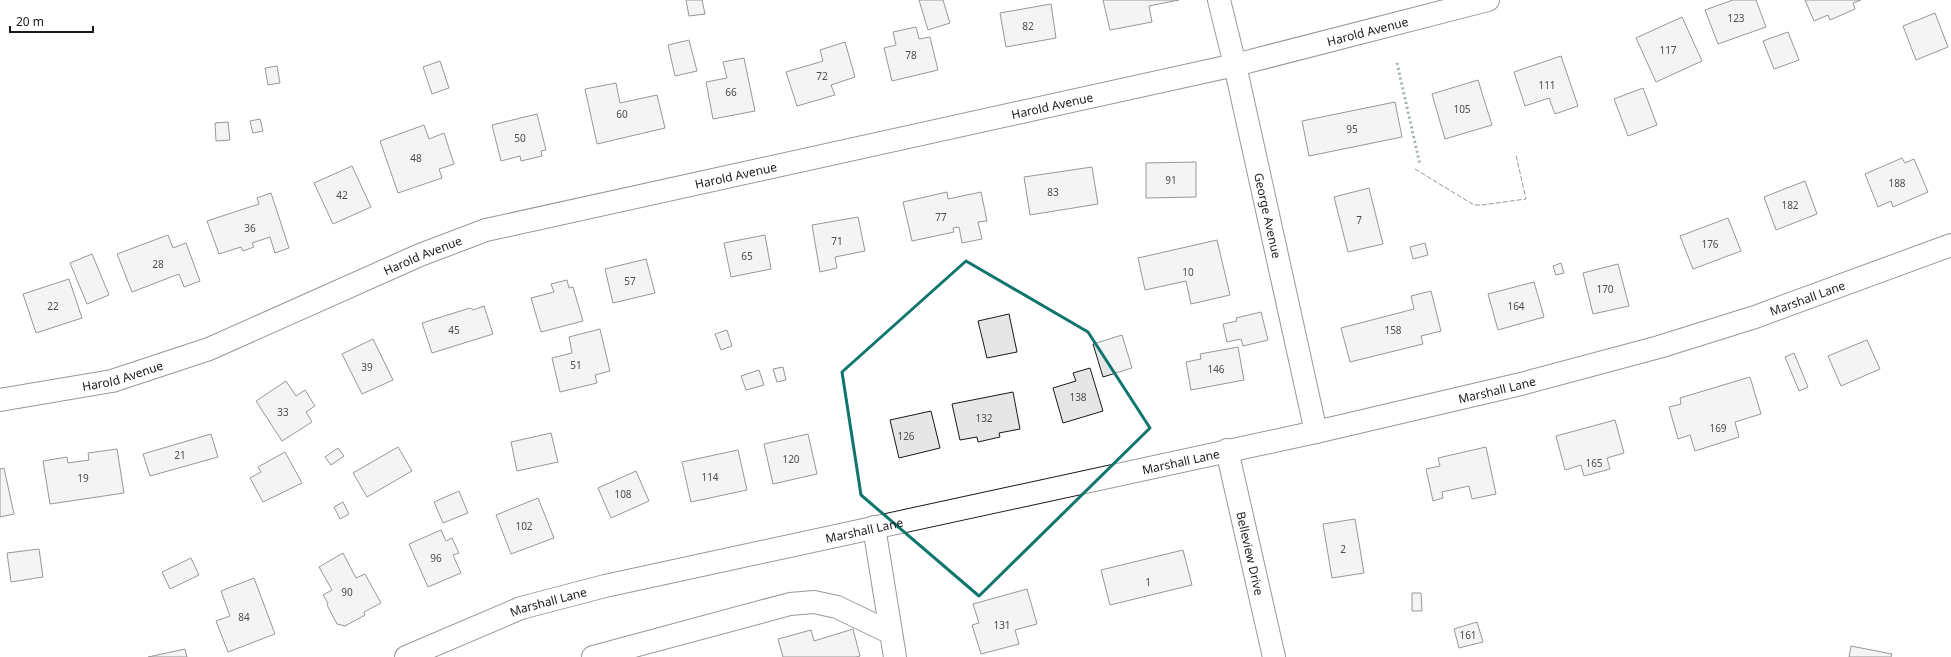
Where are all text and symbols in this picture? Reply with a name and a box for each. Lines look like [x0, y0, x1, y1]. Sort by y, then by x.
scale bar [10, 8, 93, 34]
house number: 123 [1727, 11, 1745, 25]
street label: Harold Avenue [1325, 12, 1410, 50]
text: 20 m [16, 13, 44, 30]
house number: 82 [1022, 19, 1034, 33]
house number: 117 [1659, 43, 1677, 57]
house number: 78 [905, 48, 917, 62]
house number: 72 [816, 69, 828, 83]
house number: 111 [1538, 78, 1556, 92]
house number: 66 [725, 85, 737, 99]
street label: Harold Avenue [1010, 88, 1095, 123]
house number: 105 [1453, 102, 1471, 116]
house number: 60 [616, 107, 628, 121]
house number: 95 [1346, 122, 1358, 136]
house number: 50 [514, 131, 526, 145]
house number: 48 [410, 151, 422, 165]
street label: Harold Avenue [693, 158, 778, 192]
street label: George Avenue [1251, 171, 1286, 260]
house number: 91 [1165, 173, 1177, 187]
house number: 188 [1888, 176, 1906, 190]
house number: 83 [1047, 185, 1059, 199]
house number: 42 [336, 188, 348, 202]
house number: 182 [1781, 198, 1799, 212]
house number: 77 [935, 210, 947, 224]
house number: 7 [1356, 213, 1362, 227]
house number: 36 [244, 221, 256, 235]
street label: Harold Avenue [381, 231, 464, 279]
house number: 71 [831, 234, 843, 248]
house number: 176 [1701, 237, 1719, 251]
house number: 65 [741, 249, 753, 263]
house number: 28 [152, 257, 164, 271]
house number: 10 [1182, 265, 1194, 279]
house number: 57 [624, 274, 636, 288]
street label: Marshall Lane [1767, 276, 1848, 319]
house number: 170 [1596, 282, 1614, 296]
house number: 22 [47, 299, 59, 313]
house number: 164 [1507, 299, 1525, 313]
house number: 45 [448, 323, 460, 337]
house number: 158 [1384, 323, 1402, 337]
street label: Harold Avenue [81, 356, 165, 394]
house number: 51 [570, 358, 582, 372]
house number: 39 [361, 360, 373, 374]
house number: 146 [1207, 362, 1225, 376]
street label: Marshall Lane [1456, 372, 1538, 407]
house number: 138 [1069, 390, 1087, 404]
house number: 33 [277, 405, 289, 419]
house number: 132 [975, 411, 993, 425]
house number: 169 [1709, 421, 1727, 435]
house number: 126 [897, 429, 915, 443]
street label: Marshall Lane [1140, 445, 1221, 478]
house number: 21 [174, 448, 186, 462]
house number: 120 [782, 452, 800, 466]
house number: 165 [1585, 456, 1603, 470]
house number: 114 [701, 470, 719, 484]
house number: 19 [77, 471, 89, 485]
house number: 108 [614, 487, 632, 501]
street label: Belleview Drive [1233, 510, 1268, 597]
street label: Marshall Lane [824, 513, 905, 547]
house number: 102 [515, 519, 533, 533]
house number: 2 [1340, 542, 1346, 556]
house number: 96 [430, 551, 442, 565]
house number: 1 [1145, 575, 1151, 589]
street label: Marshall Lane [507, 583, 589, 620]
house number: 90 [341, 585, 353, 599]
house number: 84 [238, 610, 250, 624]
house number: 131 [993, 618, 1011, 632]
house number: 161 [1459, 628, 1477, 642]

